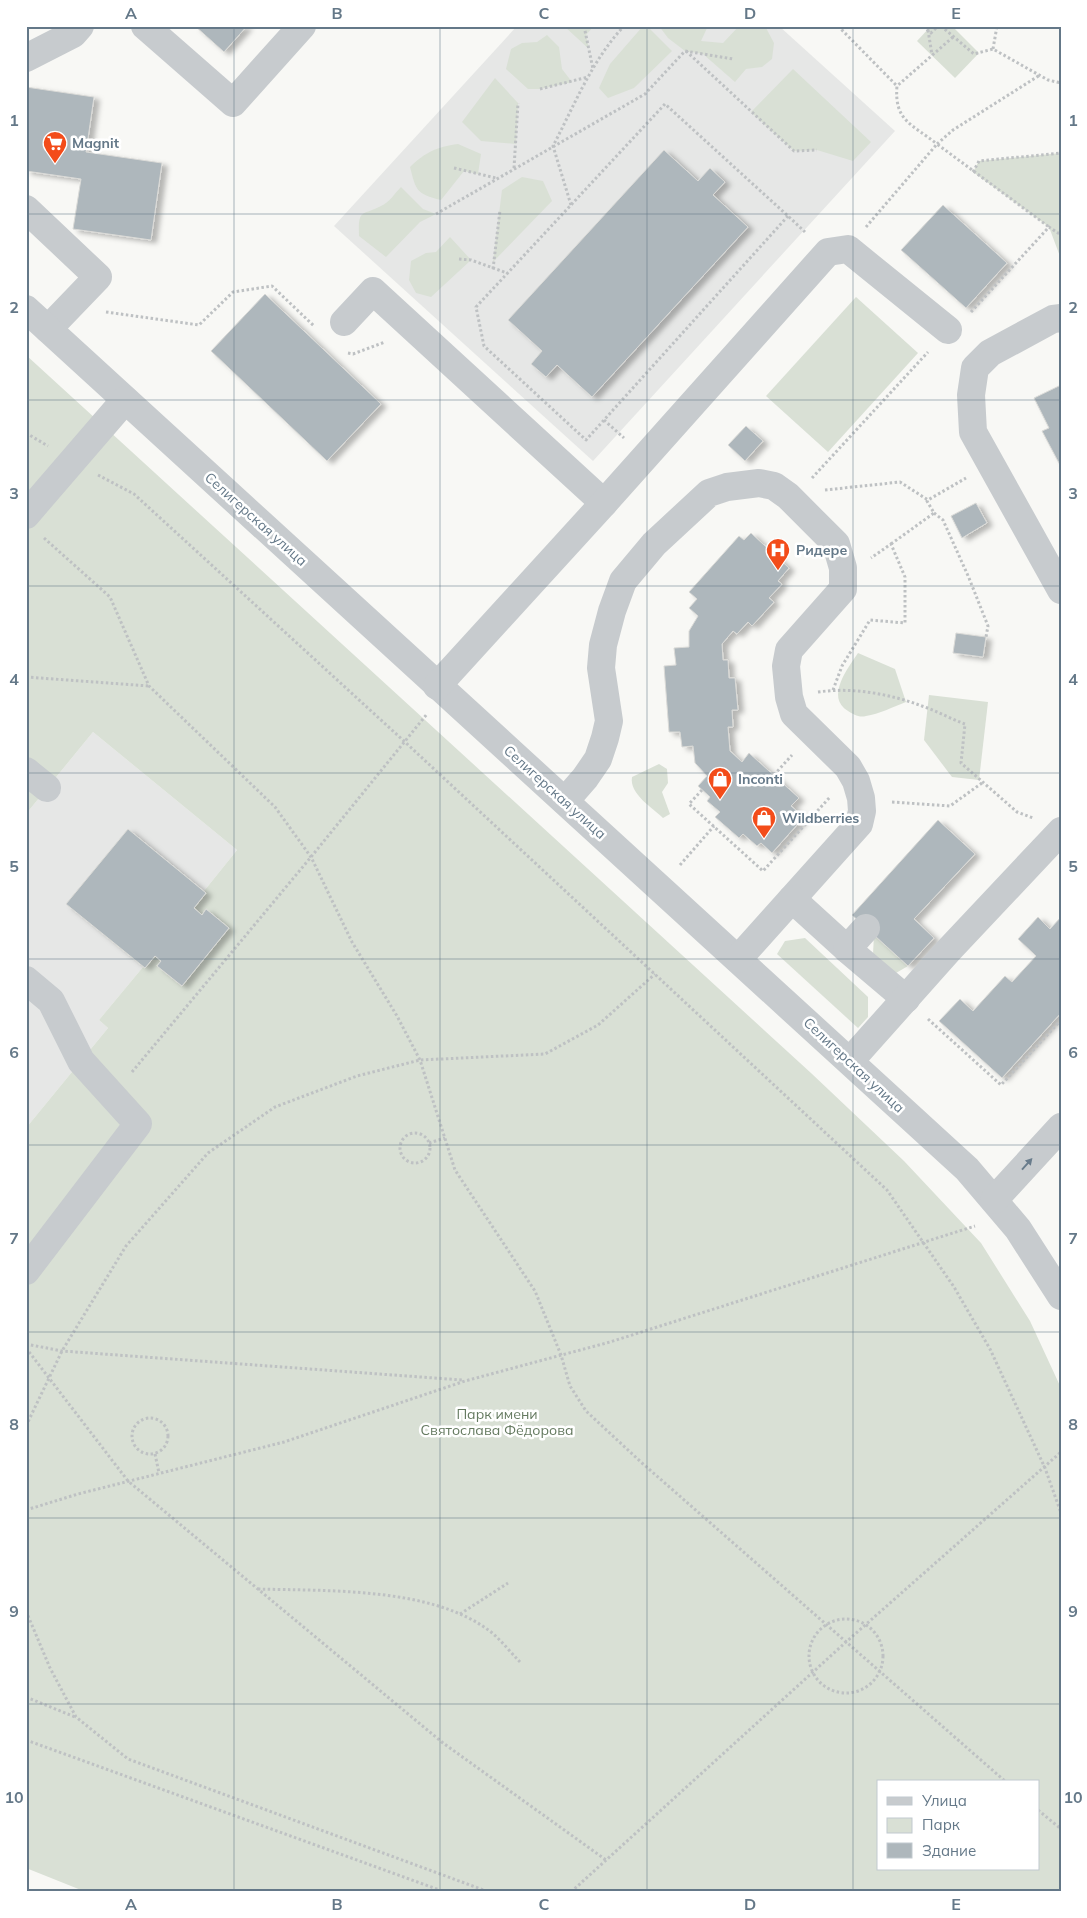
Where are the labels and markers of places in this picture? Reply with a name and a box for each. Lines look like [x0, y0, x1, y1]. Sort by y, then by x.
supermarket icon: Magnit [42, 130, 68, 164]
place label: Magnit [72, 134, 120, 152]
hospital icon: Ридере [765, 537, 791, 571]
place label: Ридере [796, 541, 847, 559]
shop icon: Inconti [707, 766, 733, 800]
place label: Inconti [738, 770, 783, 788]
shop icon: Wildberries [751, 805, 777, 839]
place label: Wildberries [782, 809, 859, 827]

